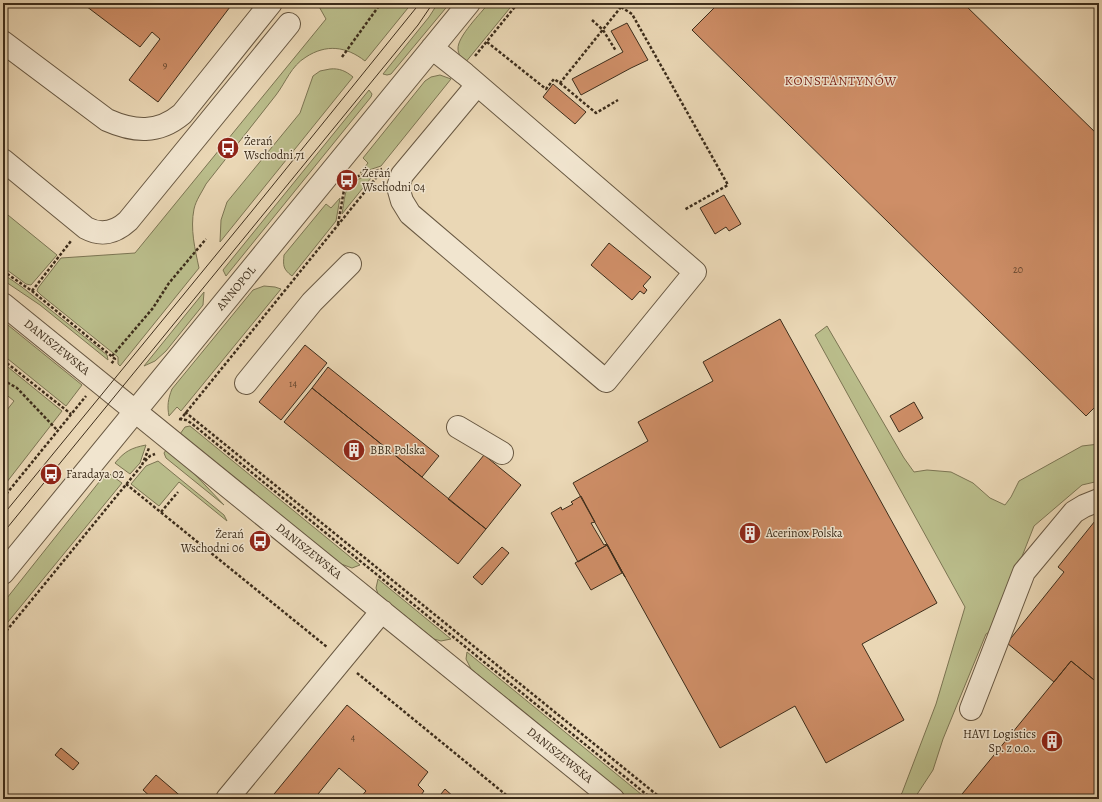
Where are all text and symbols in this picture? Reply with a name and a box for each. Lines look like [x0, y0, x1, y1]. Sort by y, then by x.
house number: 9 [163, 58, 168, 71]
district label: KONSTANTYNÓW [785, 72, 897, 89]
place label: Żerań Wschodni 71 [243, 133, 305, 163]
bus stop icon: Żerań Wschodni 71 [215, 135, 241, 161]
place label: Żerań Wschodni 04 [361, 165, 426, 195]
bus stop icon: Żerań Wschodni 04 [334, 167, 360, 193]
street label: ANNOPOL [212, 262, 260, 314]
house number: 20 [1013, 263, 1023, 276]
street label: DANISZEWSKA [21, 316, 94, 379]
house number: 14 [289, 377, 297, 390]
building icon: BBR Polska [341, 437, 367, 463]
place label: BBR Polska [370, 442, 426, 458]
bus stop icon: Faradaya 02 [38, 461, 64, 487]
place label: Faradaya 02 [66, 466, 125, 482]
street label: DANISZEWSKA [273, 520, 346, 583]
building icon: Acerinox Polska [737, 520, 763, 546]
place label: Acerinox Polska [765, 525, 843, 541]
place label: Żerań Wschodni 06 [180, 526, 244, 556]
bus stop icon: Żerań Wschodni 06 [247, 528, 273, 554]
street label: DANISZEWSKA [524, 724, 597, 787]
place label: HAVI Logistics Sp. z o.o.. [963, 726, 1036, 756]
building icon: HAVI Logistics Sp. z o.o.. [1039, 728, 1065, 754]
house number: 4 [351, 731, 356, 744]

